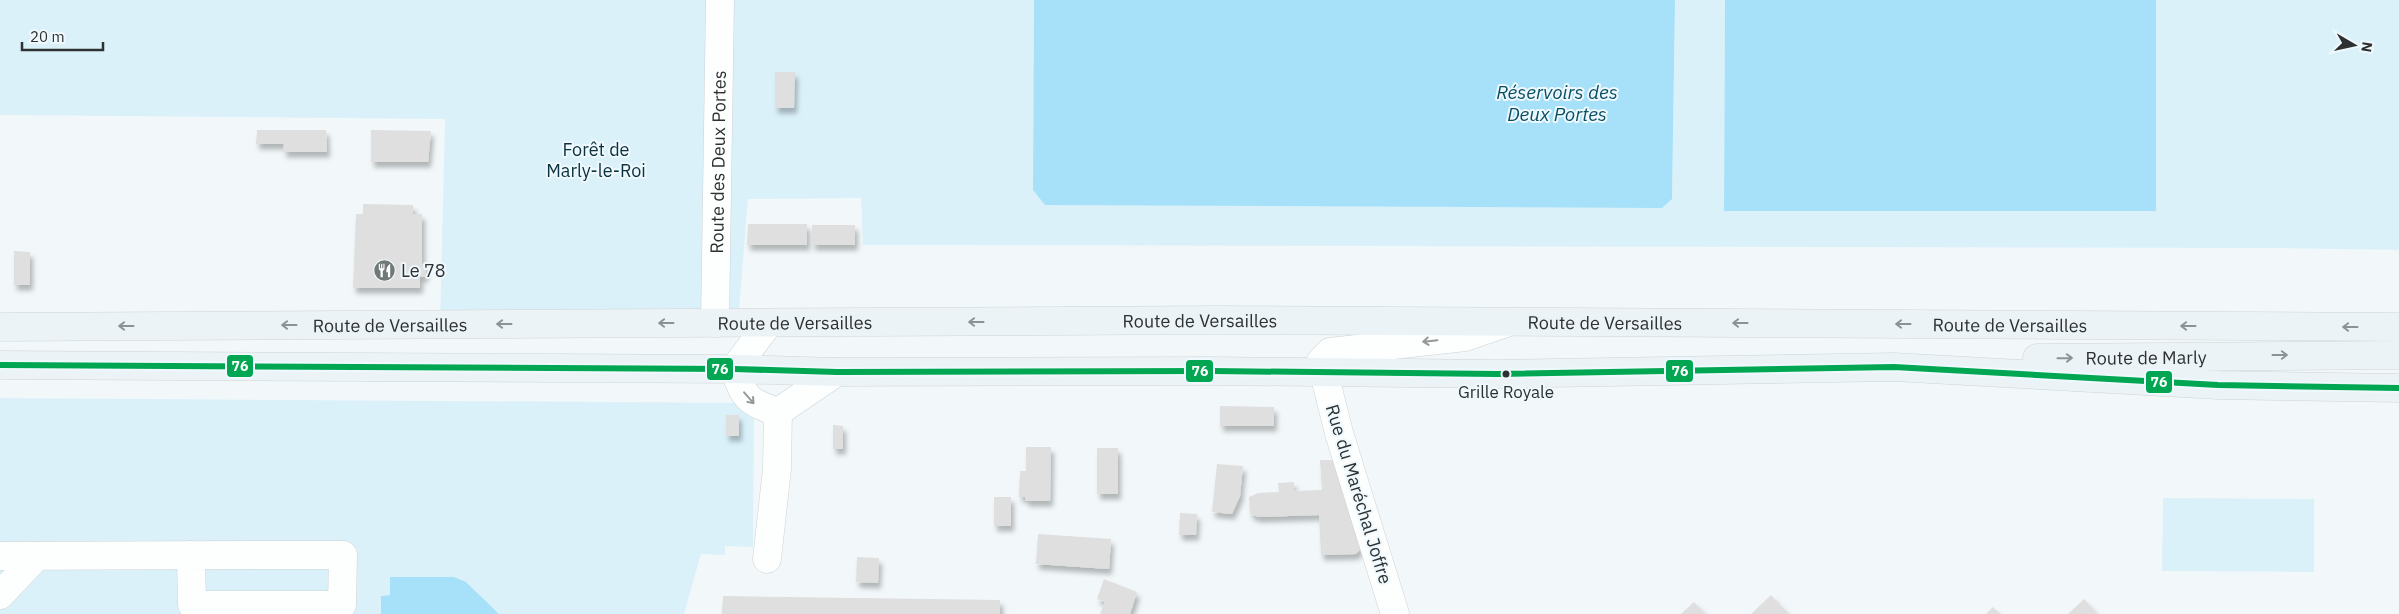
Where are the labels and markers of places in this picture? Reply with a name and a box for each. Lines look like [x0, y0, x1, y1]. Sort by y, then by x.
restaurant icon: Le 78 [373, 258, 397, 282]
place label: Le 78 [401, 259, 446, 282]
marker: Grille Royale [1501, 369, 1511, 379]
place label: Grille Royale [1458, 381, 1554, 403]

